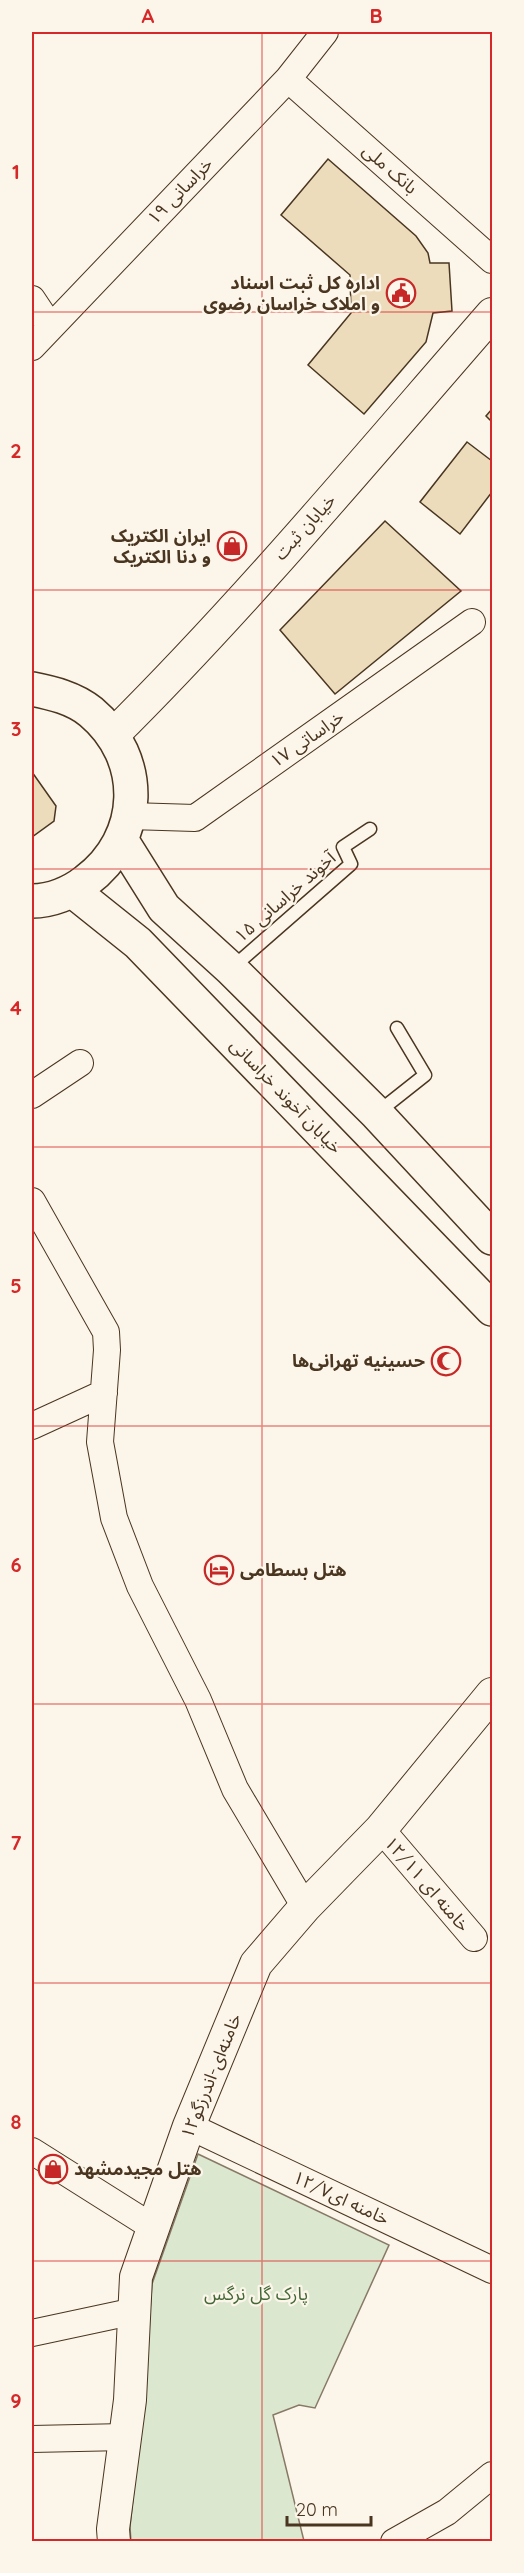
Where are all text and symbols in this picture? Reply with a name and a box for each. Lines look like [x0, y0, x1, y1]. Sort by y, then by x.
text: A [142, 3, 155, 28]
text: B [369, 3, 383, 28]
street label: بانک ملی [358, 138, 423, 199]
street label: خراسانی ۱۹ [142, 152, 217, 229]
text: 1 [12, 159, 20, 184]
place label: اداره کل ثبت اسناد و املاک خراسان رضوی [203, 271, 380, 315]
public building icon: اداره کل ثبت اسناد و املاک خراسان رضوی [385, 277, 417, 309]
text: 2 [10, 438, 22, 463]
street label: خیابان ثبت [269, 489, 340, 564]
place label: ایران الکتریک و دنا الکتریک [111, 524, 211, 568]
shop icon: ایران الکتریک و دنا الکتریک [216, 530, 248, 562]
street label: خراساتی ۱۷ [265, 705, 348, 772]
text: 3 [11, 716, 21, 741]
street label: آخوند خراسانی ۱۵ [229, 846, 341, 947]
text: 4 [10, 995, 22, 1020]
street label: خیابان آخوند خراسانی [225, 1033, 347, 1158]
text: 5 [10, 1273, 22, 1298]
mosque icon: حسینیه تهرانی‌ها [430, 1345, 462, 1377]
place label: حسینیه تهرانی‌ها [292, 1349, 425, 1372]
text: 6 [10, 1552, 22, 1577]
hotel icon: هتل بسطامی [203, 1554, 235, 1586]
place label: هتل بسطامی [240, 1558, 347, 1581]
text: 7 [11, 1830, 22, 1855]
street label: خامنه ای ۱۲/۱۱ [380, 1831, 475, 1936]
street label: خامنه‌ای-اندرزگو۱۲ [175, 2010, 246, 2142]
text: 8 [11, 2109, 22, 2134]
shop icon: هتل مجيدمشهد [37, 2153, 69, 2185]
place label: هتل مجيدمشهد [74, 2157, 201, 2180]
street label: خامنه ای۱۲/۷ [289, 2165, 393, 2230]
park label: پارک گل نرگس [204, 2282, 308, 2305]
text: 9 [10, 2388, 22, 2413]
scale bar [287, 2489, 371, 2527]
text: 20 m [296, 2498, 338, 2521]

